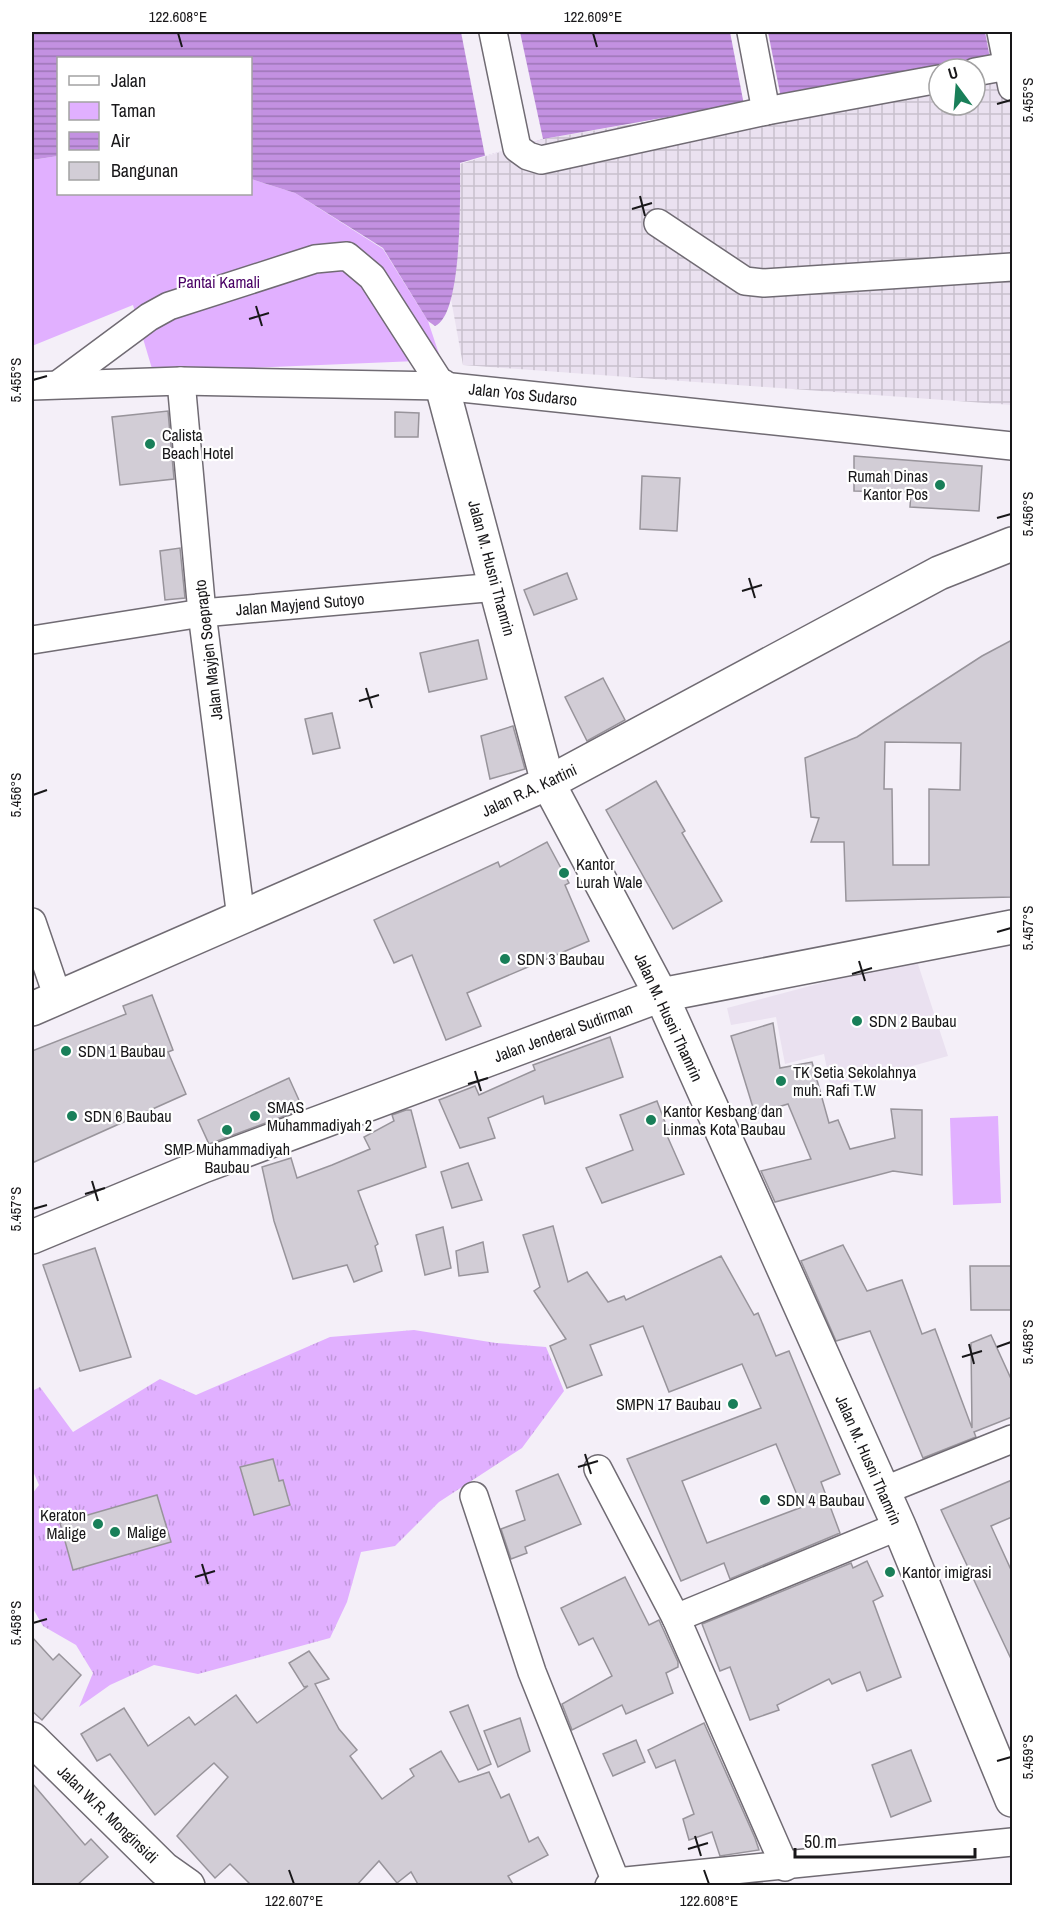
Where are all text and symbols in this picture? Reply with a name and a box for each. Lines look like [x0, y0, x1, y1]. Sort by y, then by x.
text: 122.608°E [149, 6, 207, 27]
text: 122.609°E [564, 6, 622, 27]
legend [57, 57, 252, 195]
north arrow [927, 57, 987, 117]
text: U [945, 61, 960, 84]
text: Jalan [111, 68, 146, 93]
text: 5.455°S [1017, 78, 1038, 123]
text: Taman [111, 98, 156, 123]
text: Air [110, 128, 130, 153]
text: Bangunan [111, 158, 178, 183]
park label: Pantai Kamali [178, 271, 260, 293]
text: 5.455°S [5, 358, 26, 403]
street label: Jalan Yos Sudarso [468, 377, 578, 411]
place label: Calista Beach Hotel [162, 424, 234, 464]
marker: Calista Beach Hotel [143, 437, 157, 451]
place label: Rumah Dinas Kantor Pos [848, 465, 928, 505]
marker: Rumah Dinas Kantor Pos [933, 478, 947, 492]
text: 5.456°S [1017, 492, 1038, 537]
street label: Jalan M. Husni Thamrin [463, 498, 521, 638]
street label: Jalan Mayjen Soeprapto [188, 578, 228, 722]
street label: Jalan Mayjend Sutoyo [235, 587, 365, 621]
street label: Jalan R.A. Kartini [478, 758, 580, 822]
text: 5.456°S [5, 773, 26, 818]
place label: Kantor Lurah Wale [576, 853, 643, 893]
marker: Kantor Lurah Wale [557, 866, 571, 880]
text: 5.457°S [1017, 906, 1038, 951]
place label: SDN 3 Baubau [517, 948, 605, 970]
street label: Jalan M. Husni Thamrin [629, 949, 709, 1085]
marker: SDN 3 Baubau [498, 952, 512, 966]
street label: Jalan Jenderal Sudirman [491, 997, 635, 1067]
place label: SDN 2 Baubau [869, 1010, 957, 1032]
marker: SDN 2 Baubau [850, 1014, 864, 1028]
place label: SDN 1 Baubau [78, 1040, 166, 1062]
marker: SDN 1 Baubau [59, 1044, 73, 1058]
place label: TK Setia Sekolahnya muh. Rafi T.W [793, 1061, 917, 1101]
marker: TK Setia Sekolahnya muh. Rafi T.W [774, 1074, 788, 1088]
place label: SMAS Muhammadiyah 2 [267, 1096, 372, 1136]
place label: Kantor Kesbang dan Linmas Kota Baubau [663, 1100, 786, 1140]
place label: SDN 6 Baubau [84, 1105, 172, 1127]
marker: SDN 6 Baubau [65, 1109, 79, 1123]
marker: SMAS Muhammadiyah 2 [248, 1109, 262, 1123]
marker: Kantor Kesbang dan Linmas Kota Baubau [644, 1113, 658, 1127]
marker: SMP Muhammadiyah Baubau [220, 1123, 234, 1137]
place label: SMP Muhammadiyah Baubau [164, 1138, 290, 1178]
text: 5.457°S [5, 1187, 26, 1232]
text: 5.458°S [1017, 1320, 1038, 1365]
street label: Jalan M. Husni Thamrin [831, 1392, 907, 1528]
place label: SMPN 17 Baubau [616, 1393, 721, 1415]
marker: SMPN 17 Baubau [726, 1397, 740, 1411]
place label: SDN 4 Baubau [777, 1489, 865, 1511]
marker: SDN 4 Baubau [758, 1493, 772, 1507]
place label: Keraton Malige [40, 1504, 86, 1544]
marker: Keraton Malige [91, 1517, 105, 1531]
place label: Malige [127, 1521, 166, 1543]
marker: Malige [108, 1525, 122, 1539]
place label: Kantor imigrasi [902, 1561, 992, 1583]
marker: Kantor imigrasi [883, 1565, 897, 1579]
text: 5.458°S [5, 1601, 26, 1646]
text: 5.459°S [1017, 1735, 1038, 1780]
street label: Jalan W.R. Monginsidi [53, 1760, 163, 1868]
scale bar [795, 1821, 975, 1859]
text: 50 m [804, 1829, 837, 1854]
text: 122.607°E [265, 1890, 323, 1911]
text: 122.608°E [680, 1890, 738, 1911]

